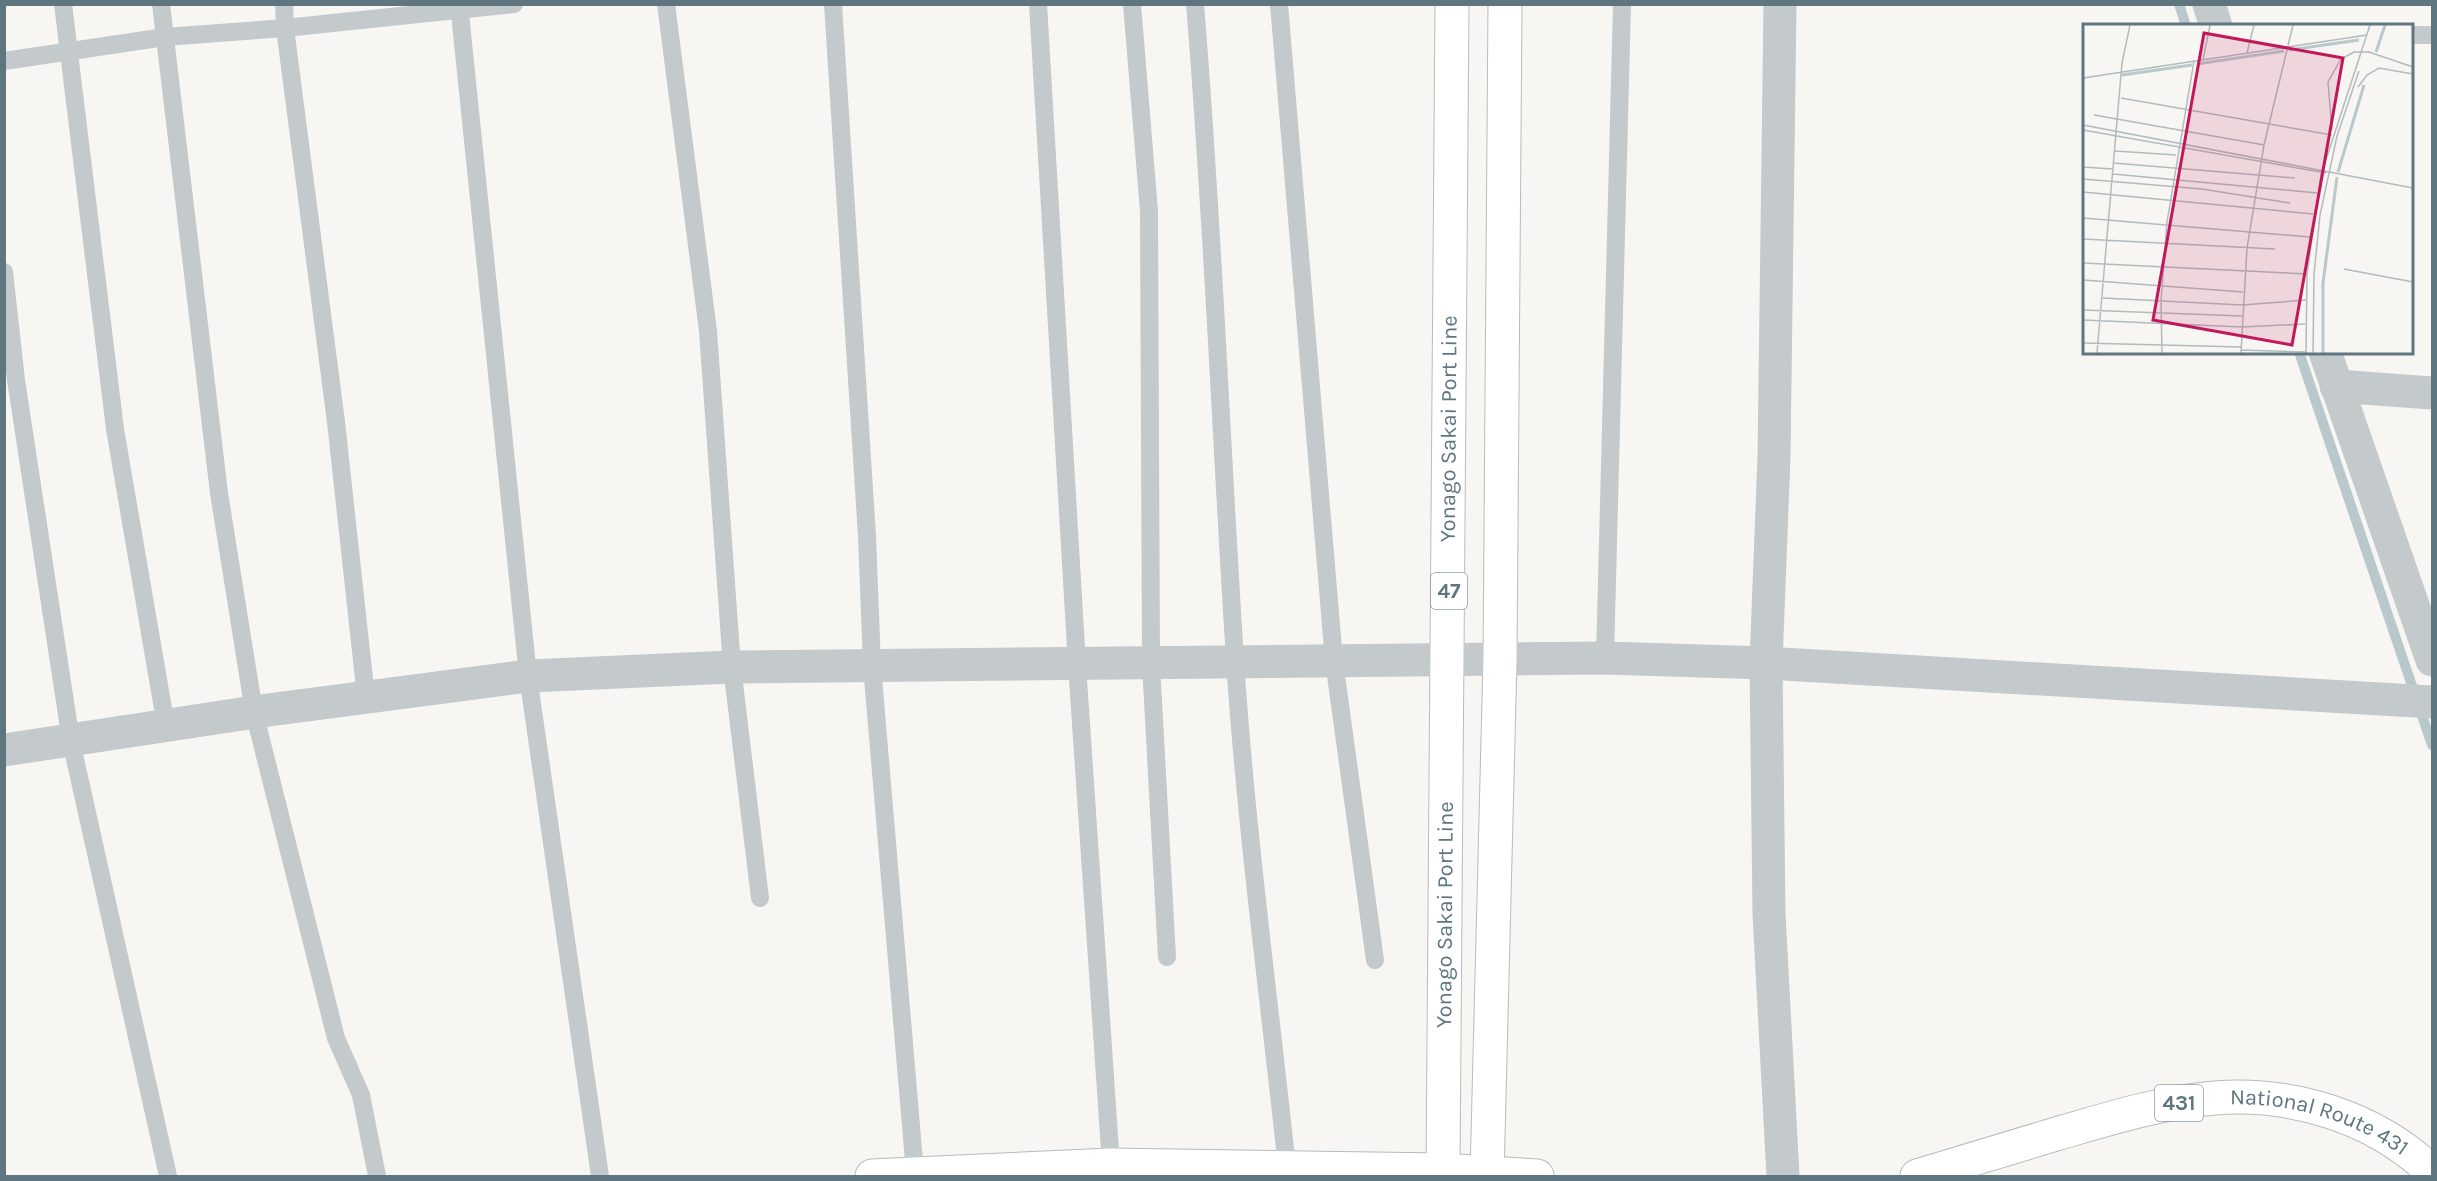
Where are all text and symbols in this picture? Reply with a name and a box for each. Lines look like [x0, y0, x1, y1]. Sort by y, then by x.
inset map [2083, 24, 2413, 354]
street label: Yonago Sakai Port Line [1435, 315, 1463, 542]
road number: 47 [1431, 573, 1467, 609]
street label: Yonago Sakai Port Line [1431, 801, 1459, 1028]
street label: National Route 431 [2230, 1084, 2414, 1161]
road number: 431 [2155, 1085, 2203, 1121]

